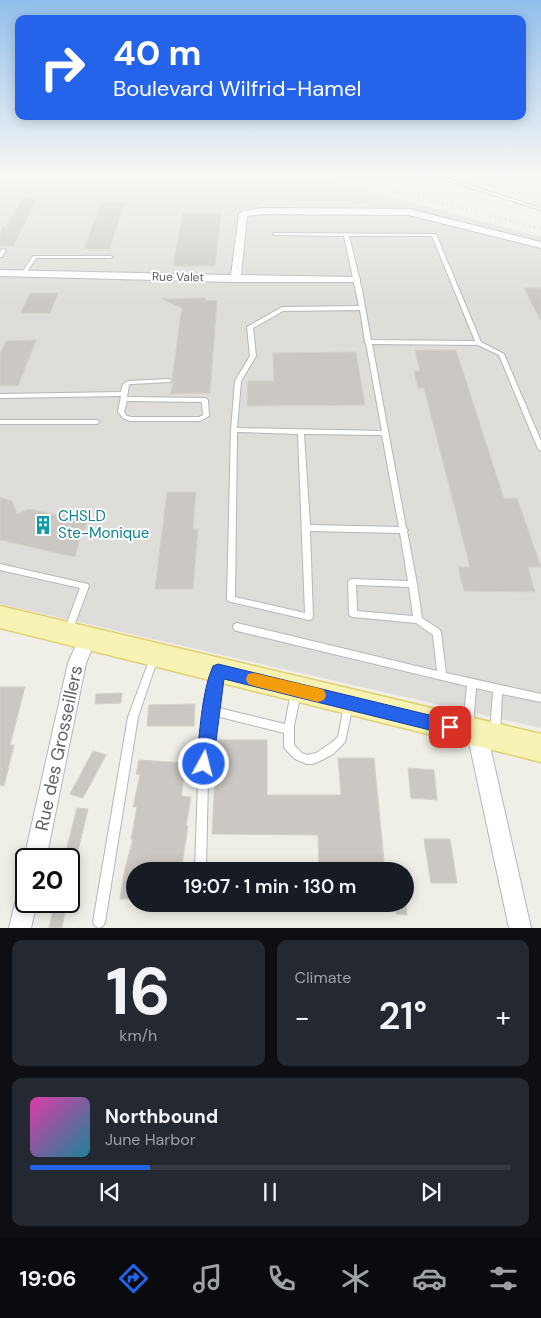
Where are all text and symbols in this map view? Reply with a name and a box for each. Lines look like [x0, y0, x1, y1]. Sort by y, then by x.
text: 40 m [113, 30, 202, 76]
icon: right [30, 35, 95, 100]
text: Boulevard Wilfrid-Hamel [113, 74, 361, 103]
street label: Rue Valet [152, 269, 204, 285]
place label: CHSLD Ste-Monique [58, 506, 149, 543]
building icon: CHSLD Ste-Monique [32, 514, 54, 536]
street label: Rue des Grosseillers [30, 663, 88, 833]
pin [429, 706, 471, 748]
icon: arrive [436, 713, 464, 741]
position arrow [177, 737, 229, 789]
speed limit sign: 20 [15, 848, 80, 913]
text: 19:07 · 1 min · 130 m [184, 874, 356, 899]
text: 16 [106, 950, 171, 1034]
text: Climate [295, 967, 351, 988]
text: 21° [378, 991, 427, 1041]
text: − [295, 999, 310, 1036]
text: + [496, 999, 511, 1036]
text: km/h [119, 1025, 157, 1046]
text: Northbound [105, 1104, 218, 1129]
text: June Harbor [105, 1129, 196, 1150]
icon: previous [96, 1178, 124, 1206]
icon: pause [256, 1178, 284, 1206]
icon: next [417, 1178, 445, 1206]
icon: directions [116, 1261, 151, 1296]
icon: music [190, 1261, 225, 1296]
icon: phone [264, 1261, 299, 1296]
icon: climate [338, 1261, 373, 1296]
icon: car [412, 1261, 447, 1296]
icon: filters [486, 1261, 521, 1296]
text: 19:06 [20, 1264, 77, 1293]

